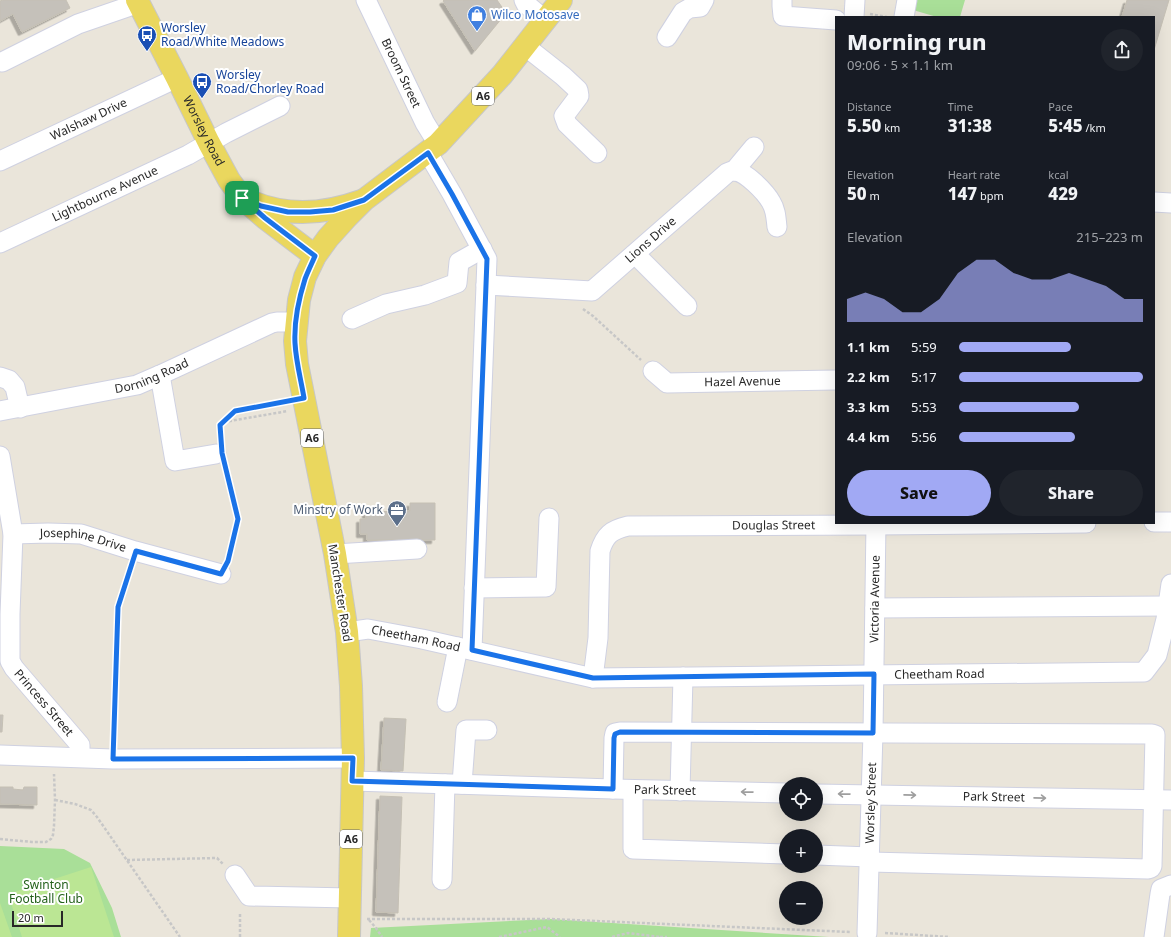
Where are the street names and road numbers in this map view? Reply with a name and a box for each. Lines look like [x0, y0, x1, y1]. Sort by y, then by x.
street label: Broom Street [378, 35, 426, 111]
road number: A6 [472, 87, 494, 105]
street label: Worsley Road [179, 93, 229, 169]
street label: Walshaw Drive [47, 94, 130, 144]
street label: Lightbourne Avenue [49, 161, 161, 225]
street label: Lions Drive [621, 212, 680, 266]
street label: Dorning Road [113, 354, 191, 397]
street label: Hazel Avenue [704, 372, 781, 390]
road number: A6 [301, 429, 323, 447]
street label: Douglas Street [732, 516, 816, 534]
street label: Josephine Drive [39, 524, 129, 556]
street label: Manchester Road [324, 543, 357, 643]
street label: Victoria Avenue [865, 555, 884, 643]
street label: Cheetham Road [370, 621, 462, 655]
street label: Princess Street [11, 665, 78, 740]
street label: Cheetham Road [894, 665, 985, 683]
street label: Worsley Street [861, 761, 880, 844]
street label: Park Street [634, 780, 697, 799]
street label: Park Street [963, 787, 1026, 806]
road number: A6 [340, 830, 362, 848]

